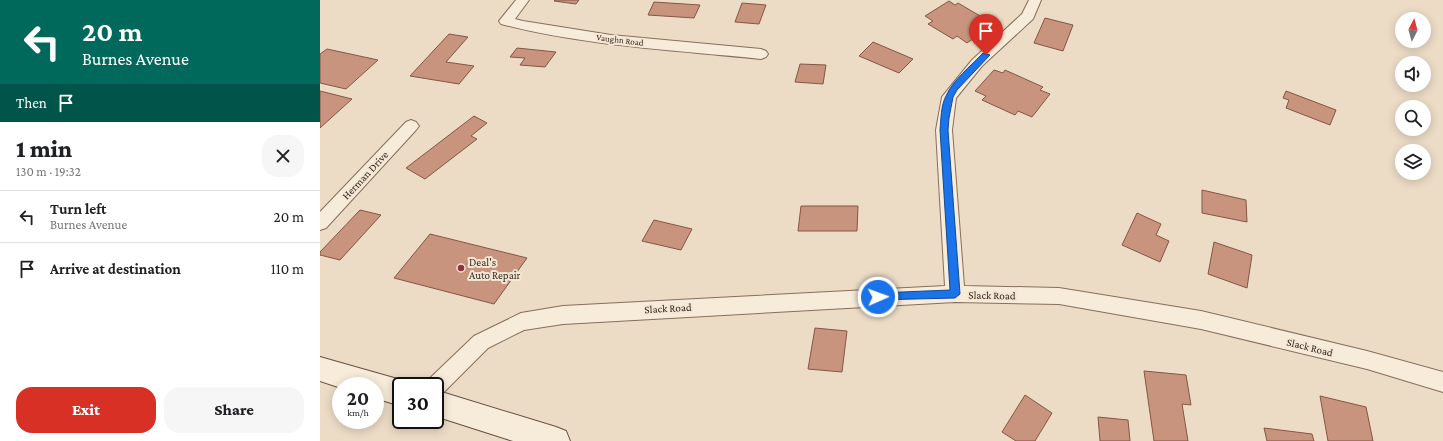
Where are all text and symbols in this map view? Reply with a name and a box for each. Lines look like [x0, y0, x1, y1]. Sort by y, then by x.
north arrow [1395, 12, 1431, 48]
map controls [1395, 12, 1431, 180]
pin [969, 14, 1003, 55]
icon: left [16, 16, 68, 68]
text: 20 m [82, 16, 142, 47]
icon: arrive [975, 20, 997, 42]
street label: Vaughn Road [596, 32, 644, 48]
text: Burnes Avenue [82, 49, 189, 69]
button: sound [1395, 56, 1431, 92]
icon: arrive [55, 92, 77, 114]
text: Then [16, 95, 47, 111]
button: search [1395, 100, 1431, 136]
text: 1 min [16, 135, 72, 162]
button: close [262, 135, 304, 177]
button: layers [1395, 144, 1431, 180]
street label: Herman Drive [340, 148, 391, 202]
text: 130 m · 19:32 [16, 164, 81, 179]
text: Turn left [50, 201, 106, 217]
icon: left [16, 206, 38, 228]
text: 20 m [274, 209, 304, 225]
text: Burnes Avenue [50, 217, 127, 232]
place label: Deal's Auto Repair [469, 256, 521, 282]
icon: arrive [16, 258, 38, 280]
text: Arrive at destination [50, 261, 181, 277]
text: 110 m [271, 261, 304, 277]
marker: Deal's Auto Repair [456, 263, 466, 273]
position arrow [857, 276, 899, 318]
street label: Slack Road [968, 289, 1016, 301]
street label: Slack Road [644, 301, 692, 315]
street label: Slack Road [1286, 335, 1335, 359]
speed limit sign: 30 [392, 377, 444, 429]
button: Exit [16, 387, 156, 433]
button: Share [164, 387, 304, 433]
text: 20 [347, 387, 369, 409]
text: km/h [347, 407, 369, 418]

